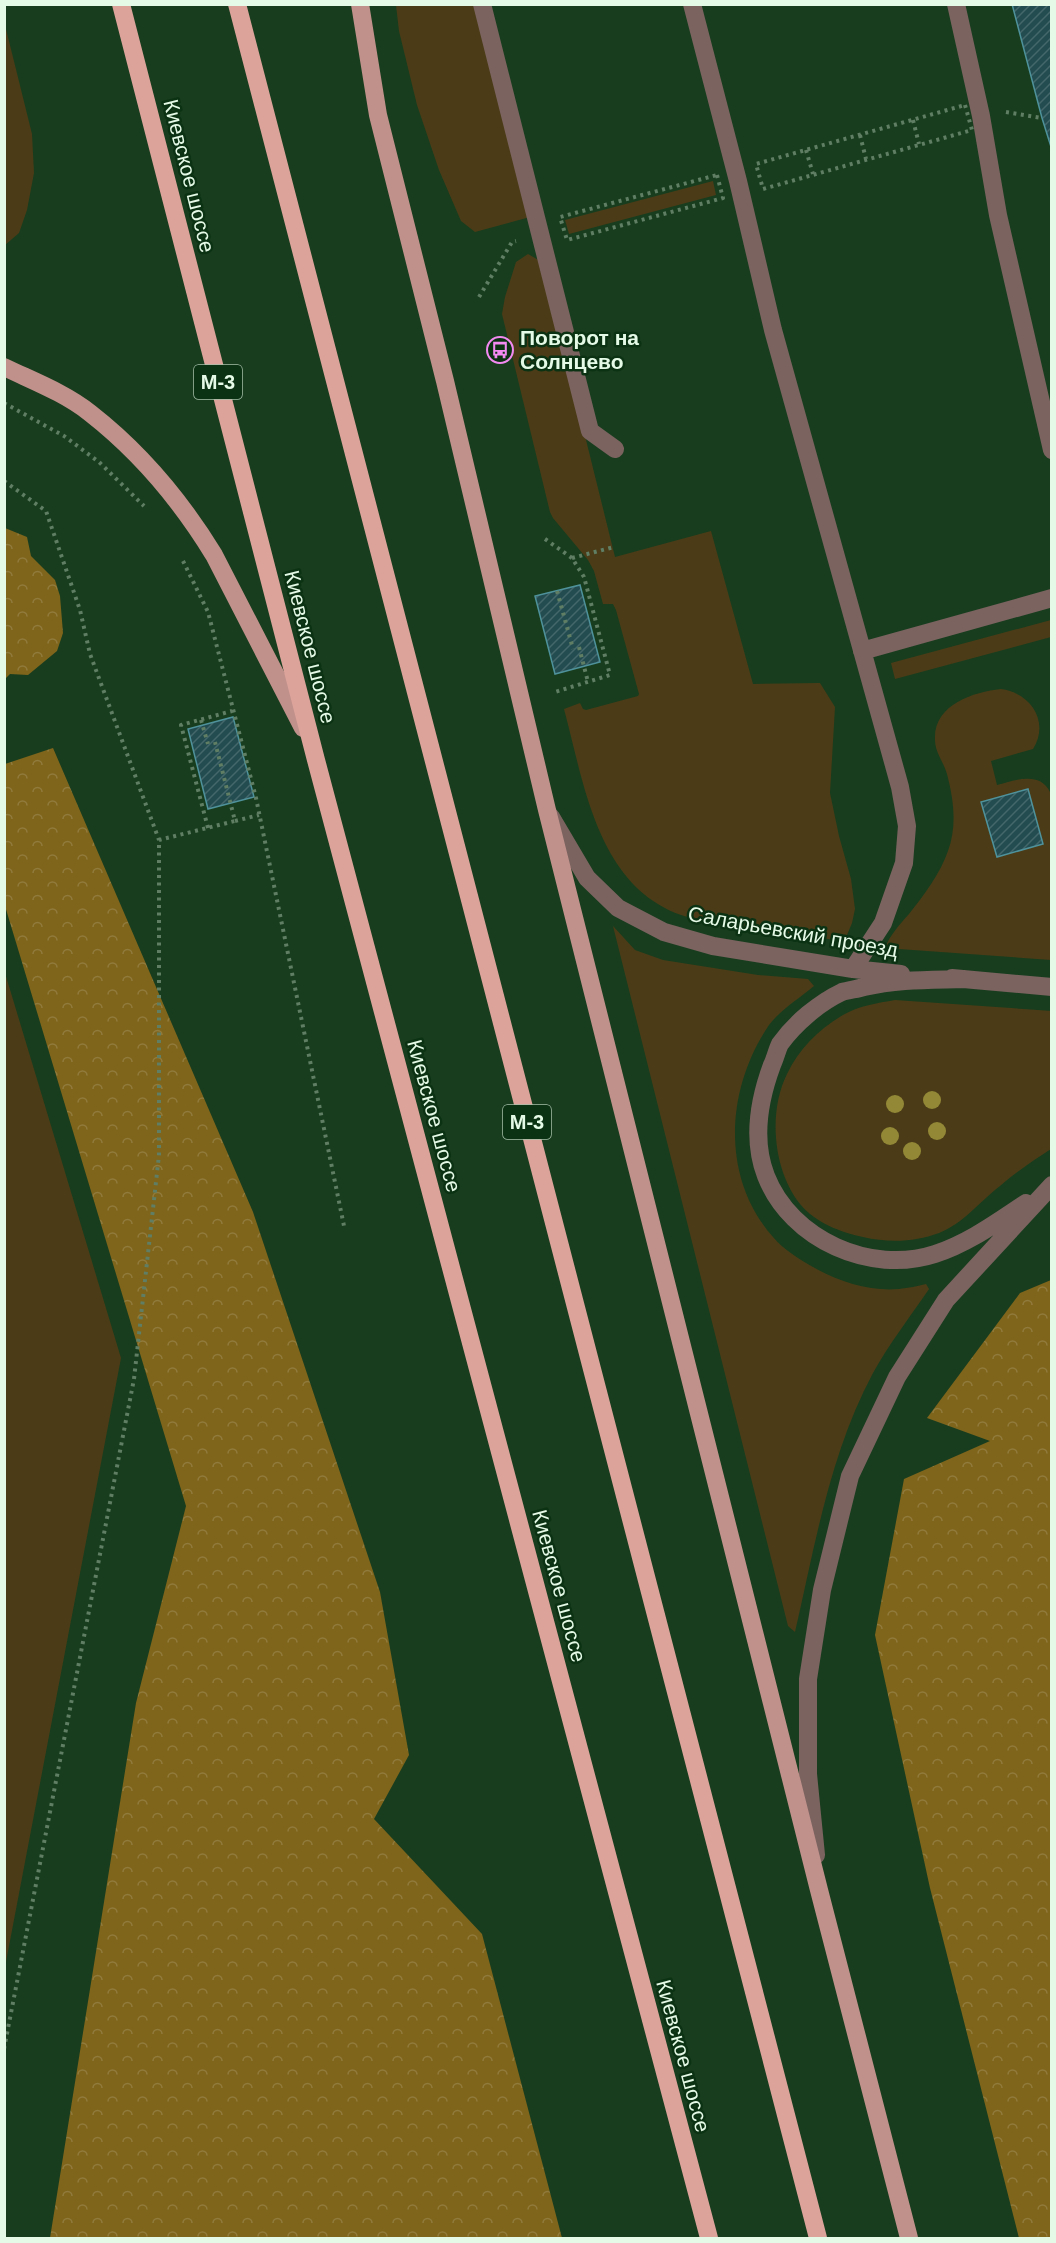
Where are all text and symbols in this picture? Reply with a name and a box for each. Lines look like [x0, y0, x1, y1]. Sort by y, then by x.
street label: Киевское шоссе [159, 97, 220, 255]
place label: Поворот на Солнцево [520, 326, 639, 373]
bus stop icon: Поворот на Солнцево [485, 335, 515, 365]
road number: М-3 [194, 365, 242, 399]
street label: Киевское шоссе [280, 568, 341, 726]
street label: Саларьевский проезд [686, 902, 900, 961]
street label: Киевское шоссе [403, 1037, 466, 1195]
road number: М-3 [503, 1105, 551, 1139]
street label: Киевское шоссе [528, 1507, 591, 1665]
street label: Киевское шоссе [652, 1977, 715, 2135]

